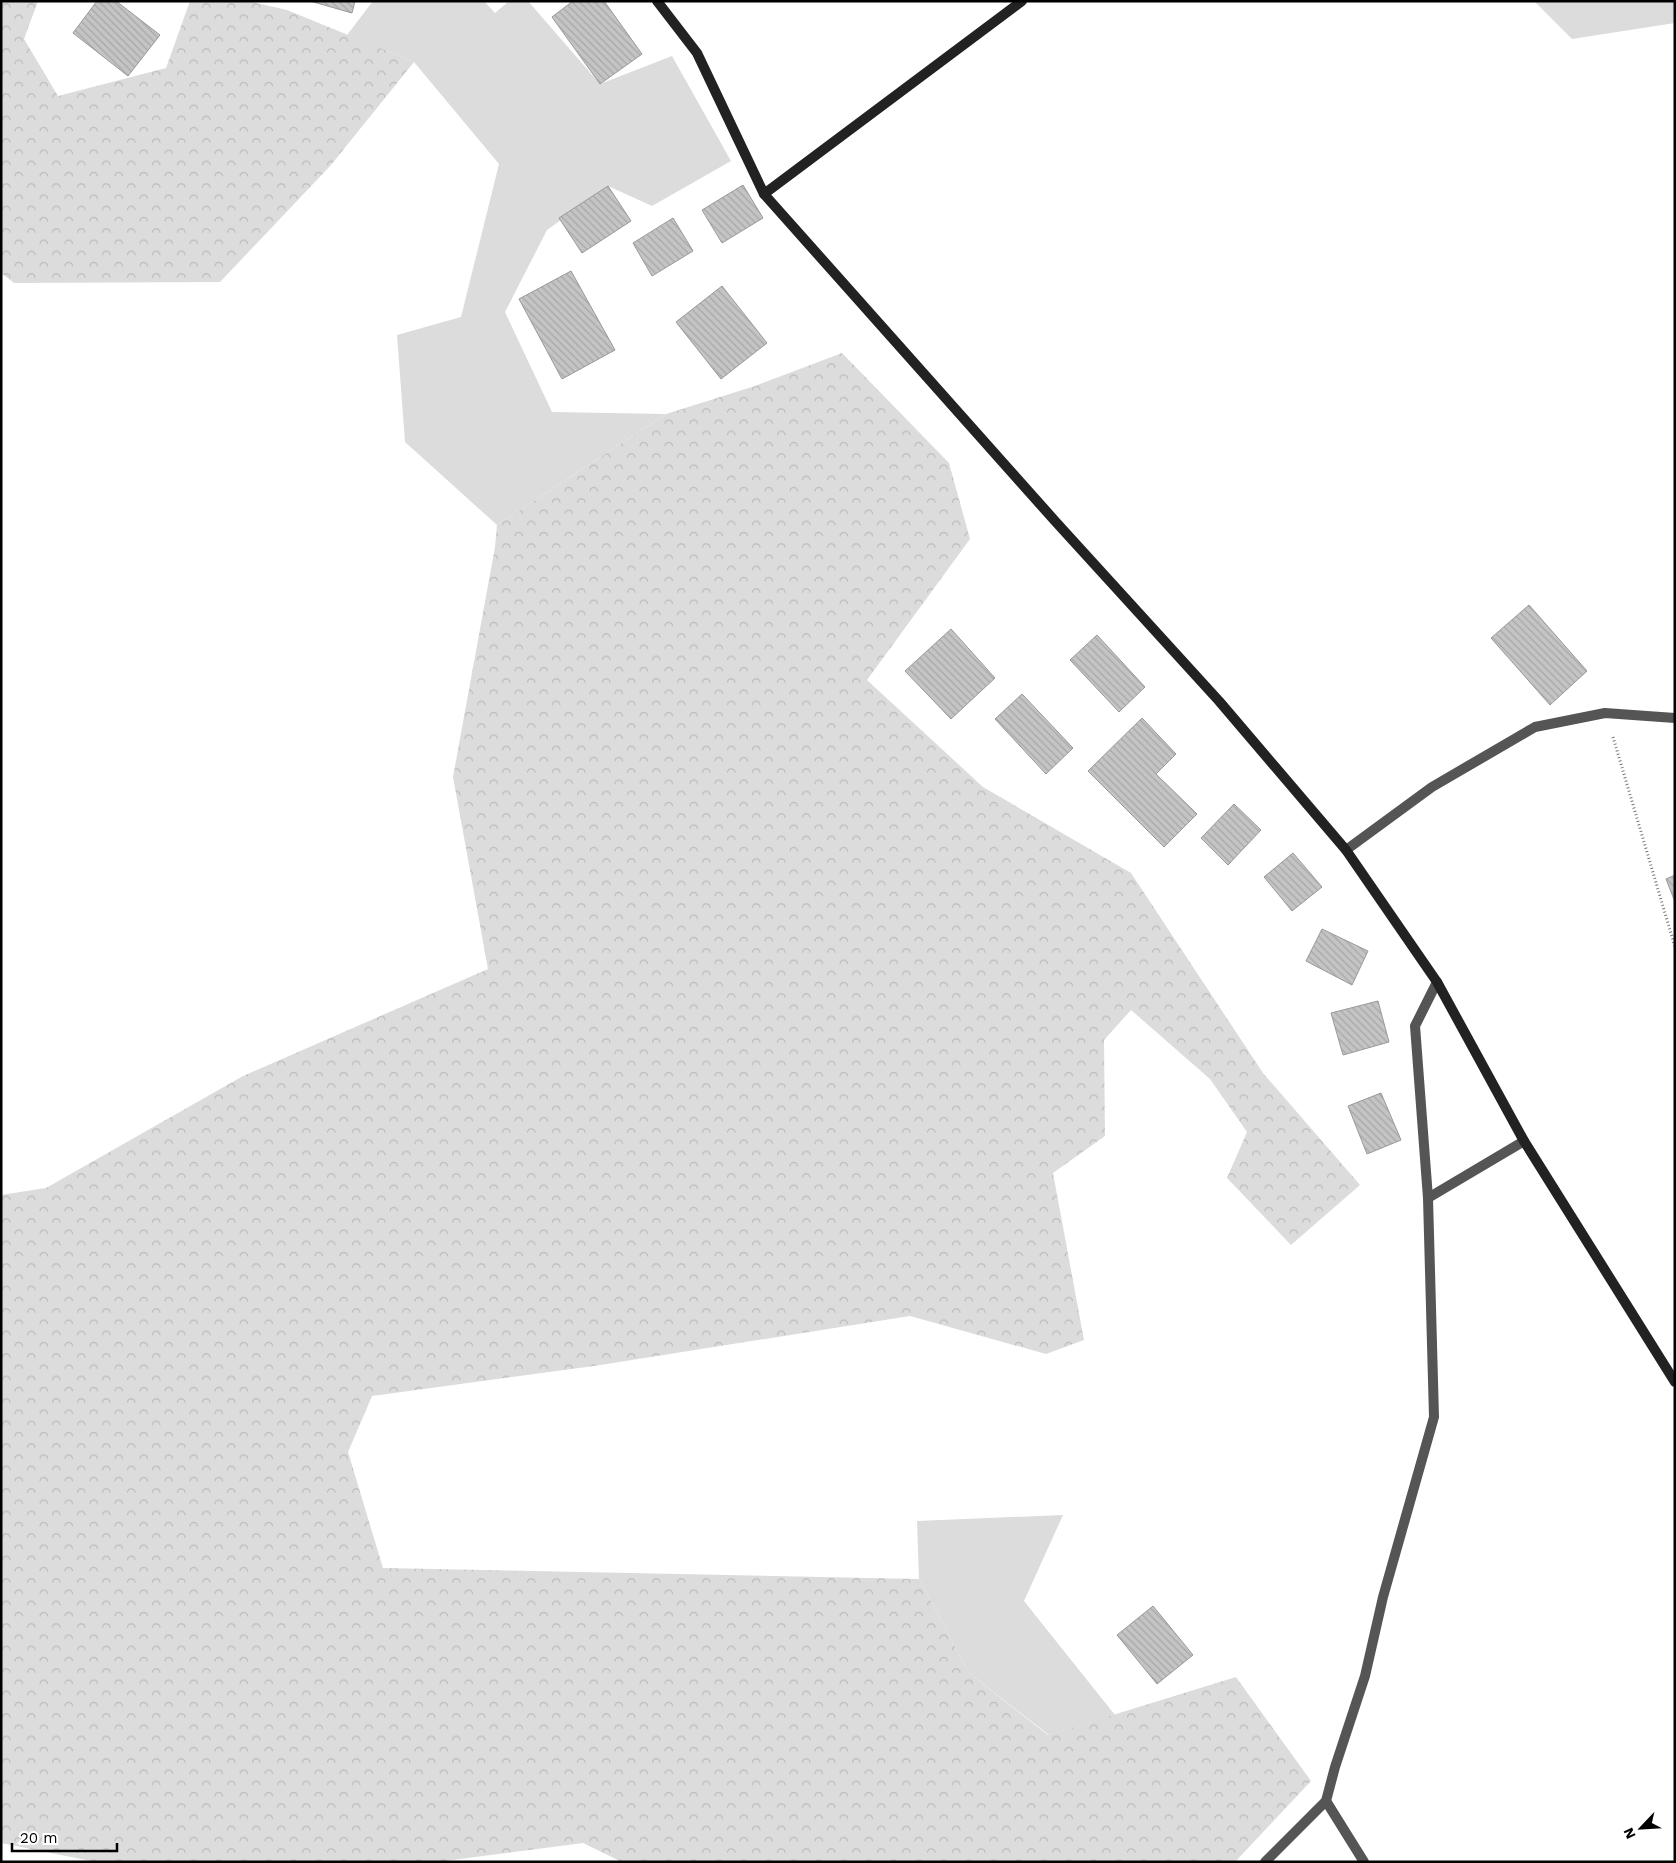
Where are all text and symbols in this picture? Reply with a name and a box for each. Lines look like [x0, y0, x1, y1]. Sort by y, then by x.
north arrow [1616, 1803, 1666, 1853]
scale bar [12, 1820, 118, 1852]
text: N [1620, 1825, 1639, 1842]
text: 20 m [20, 1829, 58, 1847]

